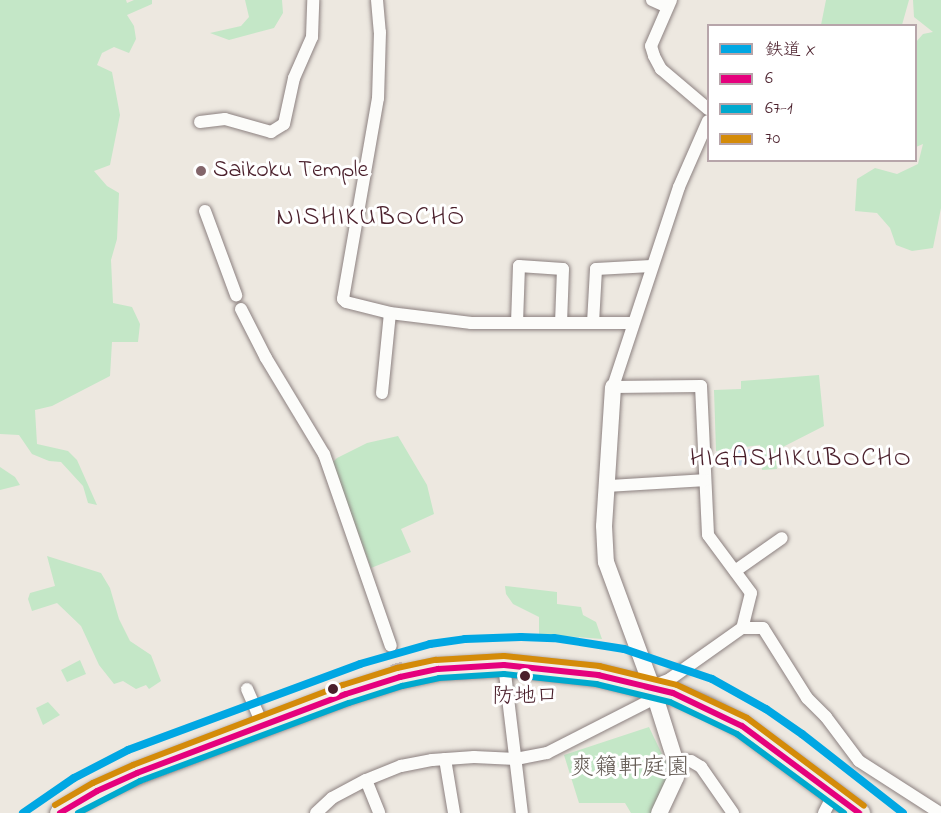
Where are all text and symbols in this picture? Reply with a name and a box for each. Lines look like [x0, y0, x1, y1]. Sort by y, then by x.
legend [707, 24, 917, 162]
text: 鉄道 X [765, 38, 816, 64]
text: 6 [765, 66, 773, 92]
text: 67-1 [765, 96, 793, 122]
text: 70 [765, 126, 780, 152]
place label: Saikoku Temple [213, 157, 368, 185]
marker: Saikoku Temple [194, 164, 208, 178]
district label: NISHIKUBOCHŌ [276, 203, 466, 235]
district label: HIGASHIKUBOCHO [690, 444, 912, 476]
marker: 防地口 [519, 670, 531, 682]
unlabelled marker [327, 683, 339, 695]
place label: 防地口 [492, 685, 558, 711]
park label: 爽籟軒庭園 [570, 755, 690, 783]

